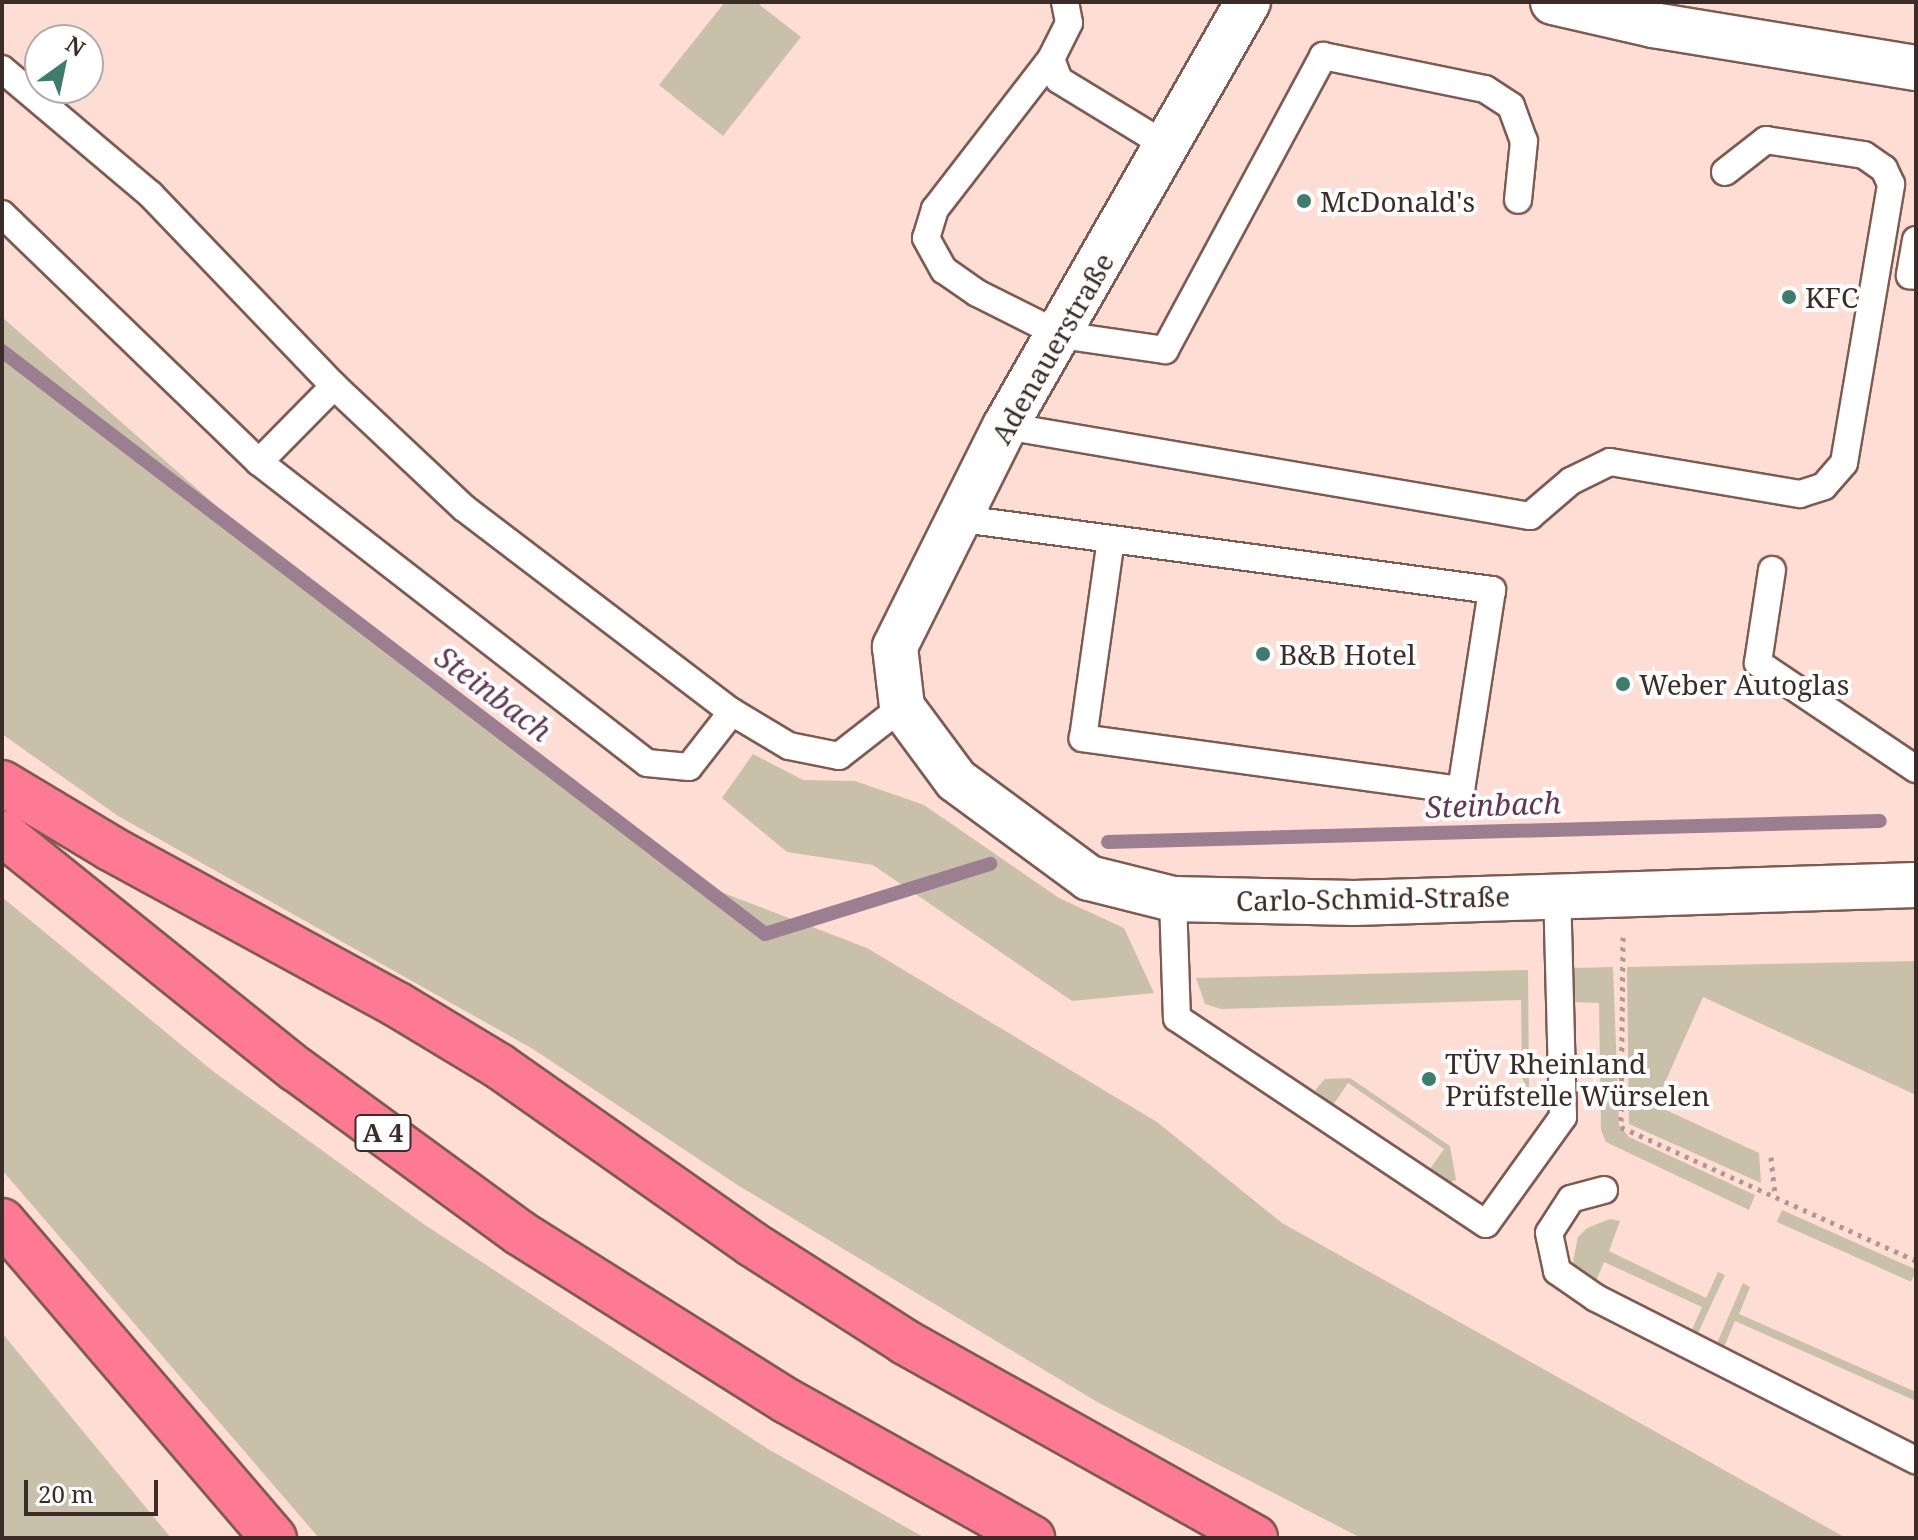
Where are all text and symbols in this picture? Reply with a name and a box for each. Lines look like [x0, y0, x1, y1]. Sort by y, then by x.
north arrow [24, 24, 104, 104]
text: N [61, 28, 91, 63]
place label: McDonald's [1320, 184, 1475, 218]
marker: McDonald's [1295, 192, 1313, 210]
street label: Adenauerstraße [984, 246, 1120, 450]
place label: KFC [1805, 280, 1858, 314]
marker: KFC [1780, 288, 1798, 306]
place label: B&B Hotel [1279, 637, 1416, 671]
water label: Steinbach [428, 639, 558, 749]
marker: B&B Hotel [1254, 645, 1272, 663]
place label: Weber Autoglas [1639, 667, 1849, 701]
marker: Weber Autoglas [1614, 675, 1632, 693]
water label: Steinbach [1424, 785, 1562, 825]
street label: Carlo-Schmid-Straße [1236, 879, 1510, 917]
place label: TÜV Rheinland Prüfstelle Würselen [1445, 1046, 1710, 1112]
marker: TÜV Rheinland Prüfstelle Würselen [1420, 1070, 1438, 1088]
road number: A 4 [353, 1111, 413, 1155]
scale bar [28, 1464, 162, 1514]
text: 20 m [38, 1477, 94, 1510]

